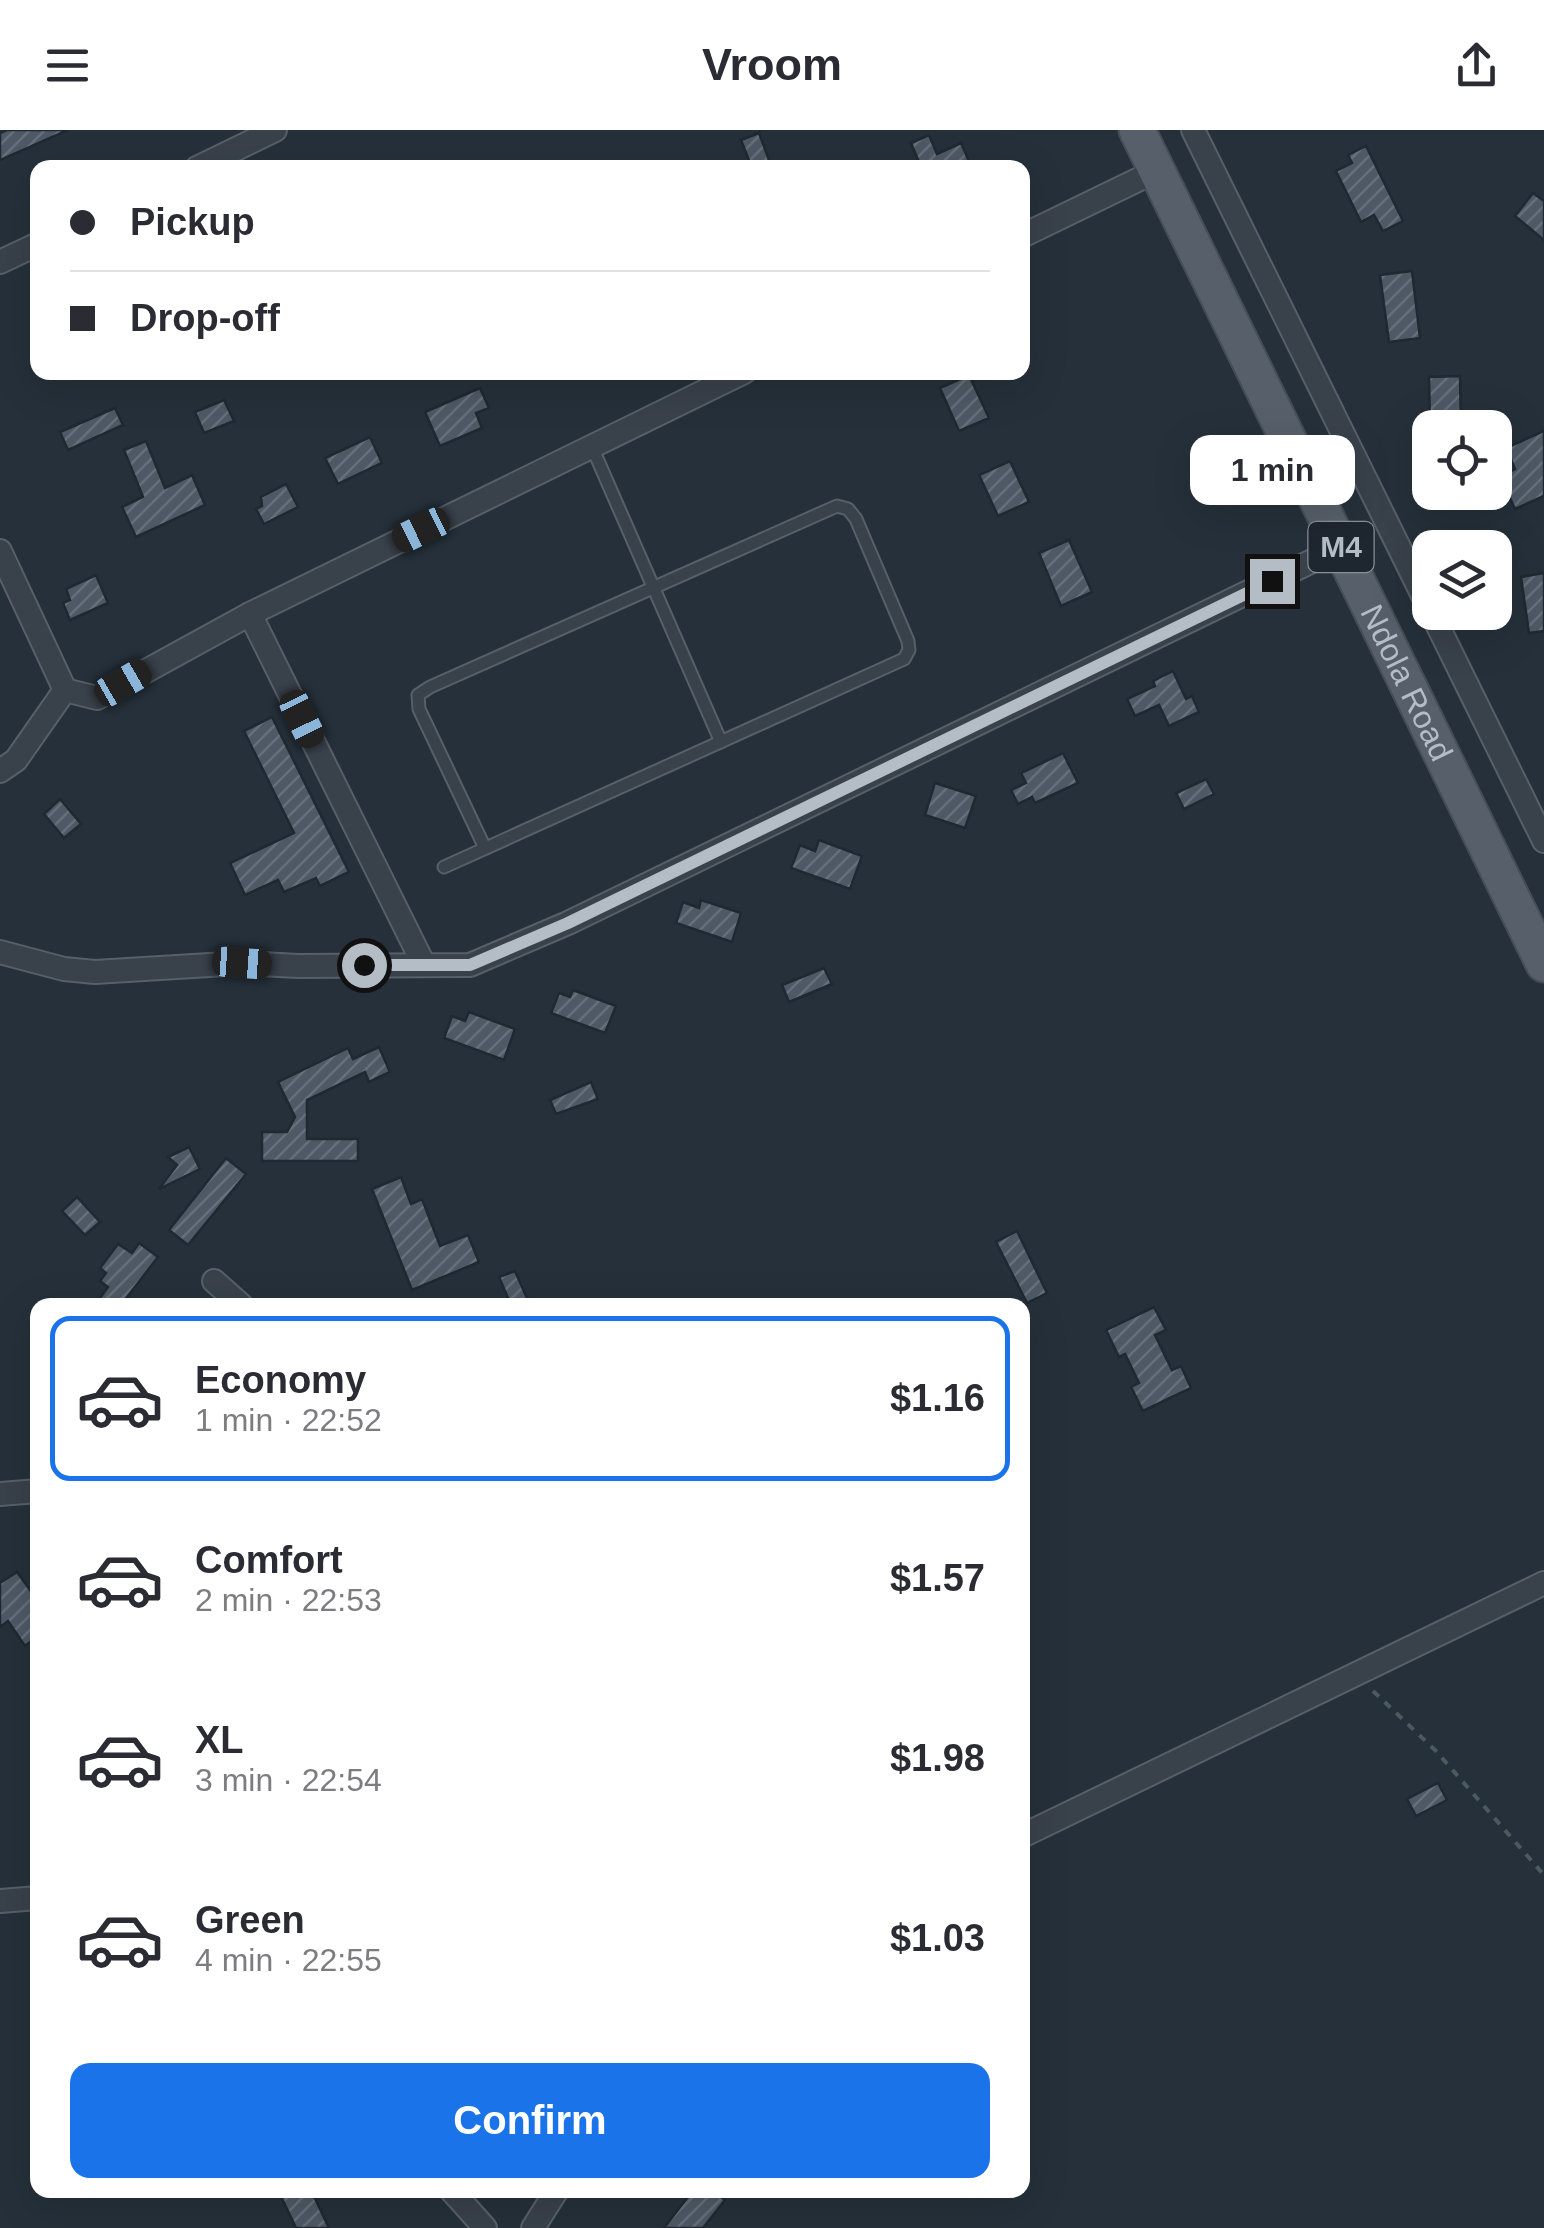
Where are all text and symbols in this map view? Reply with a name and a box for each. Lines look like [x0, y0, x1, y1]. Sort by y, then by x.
icon: menu [40, 38, 95, 93]
icon: share [1449, 38, 1504, 93]
text: Vroom [702, 39, 842, 90]
text: Pickup [130, 201, 255, 243]
text: Drop-off [130, 297, 280, 339]
map controls [1412, 410, 1512, 630]
button: locate [1412, 410, 1512, 510]
callout: 1 min [1190, 436, 1354, 506]
text: 1 min [1231, 452, 1314, 488]
car [387, 503, 455, 557]
road number: M4 [1308, 522, 1374, 572]
button: layers [1412, 530, 1512, 630]
route end [1250, 559, 1295, 604]
street label: Ndola Road [1353, 599, 1460, 767]
car [90, 655, 156, 711]
car [275, 685, 329, 753]
route start [342, 943, 387, 988]
car [211, 946, 273, 980]
icon: car [75, 1354, 165, 1444]
text: Economy [195, 1359, 366, 1401]
text: $1.16 [890, 1377, 985, 1419]
text: 1 min · 22:52 [195, 1402, 382, 1438]
icon: car [75, 1534, 165, 1624]
text: Comfort [195, 1539, 343, 1581]
text: $1.57 [890, 1557, 985, 1599]
text: 2 min · 22:53 [195, 1582, 382, 1618]
icon: car [75, 1714, 165, 1804]
text: XL [195, 1719, 244, 1761]
text: $1.98 [890, 1737, 985, 1779]
text: 3 min · 22:54 [195, 1762, 382, 1798]
icon: car [75, 1894, 165, 1984]
text: Green [195, 1899, 305, 1941]
text: $1.03 [890, 1917, 985, 1959]
text: 4 min · 22:55 [195, 1942, 382, 1978]
button: Confirm [70, 2063, 990, 2178]

